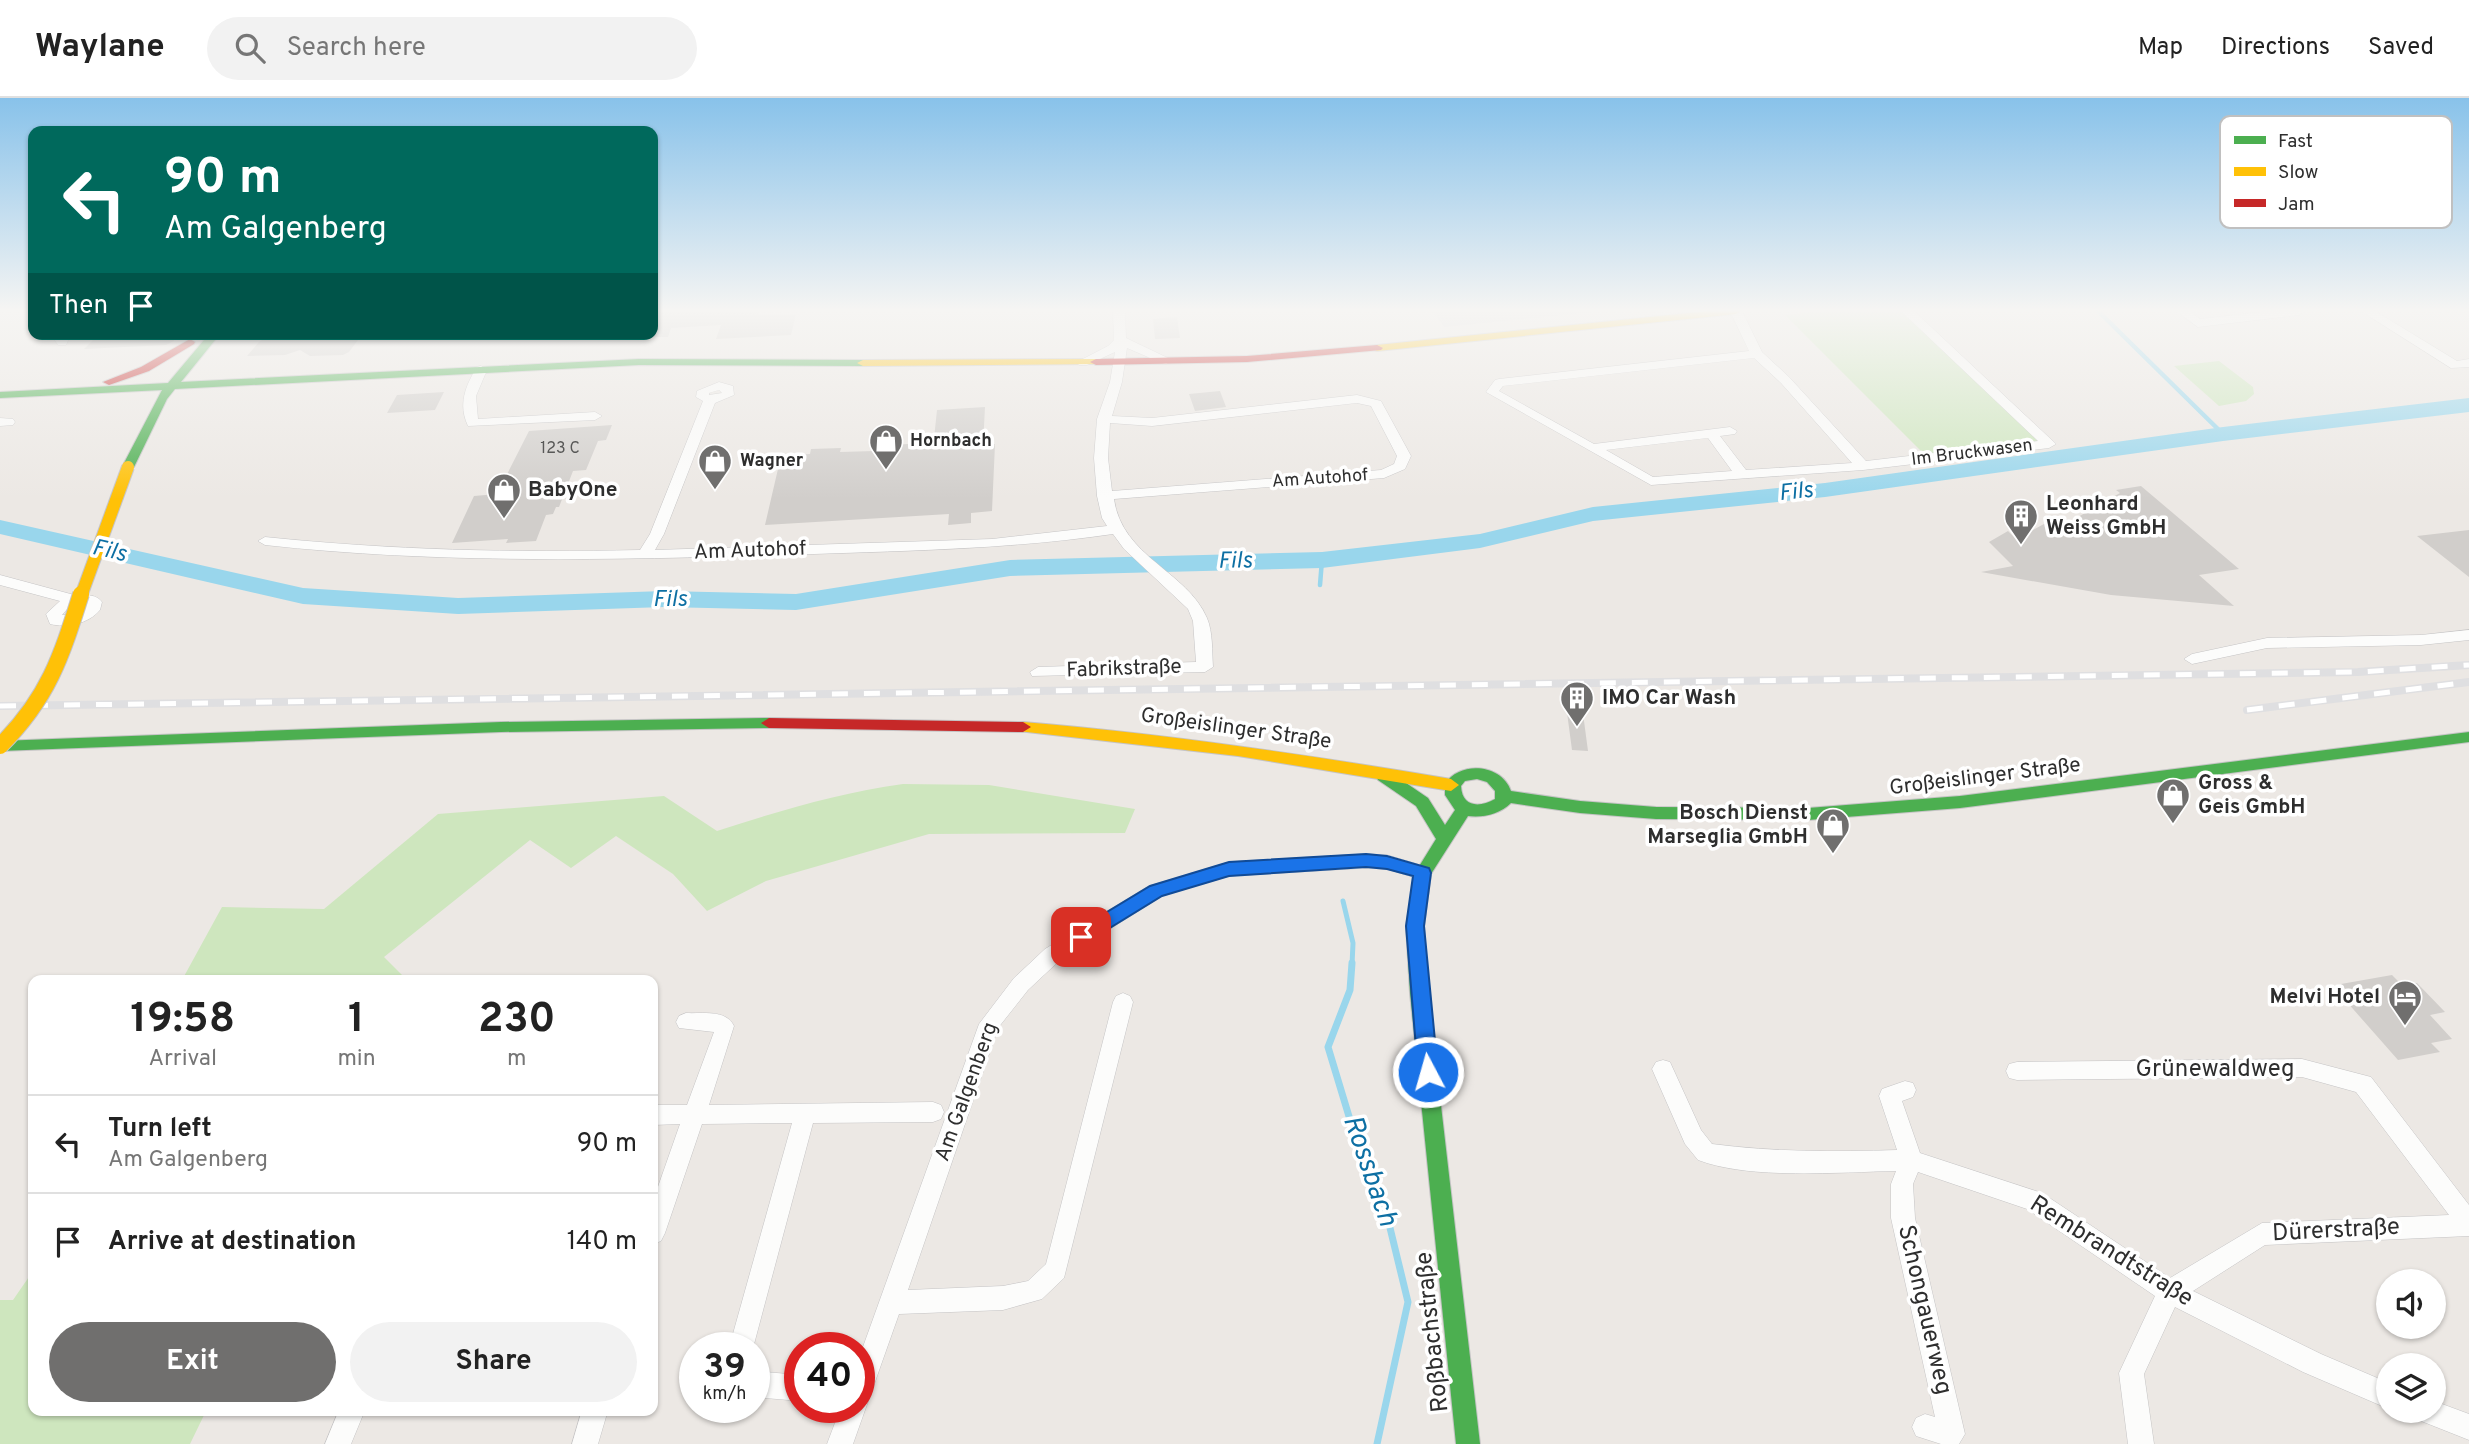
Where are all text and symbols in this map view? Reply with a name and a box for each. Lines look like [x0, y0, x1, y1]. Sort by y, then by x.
search box [207, 17, 697, 80]
text: Waylane [35, 27, 165, 69]
icon: search [231, 29, 269, 67]
text: Search here [287, 32, 426, 65]
text: Map [2138, 33, 2183, 63]
text: Directions [2221, 33, 2330, 63]
text: Saved [2368, 33, 2434, 63]
legend [2220, 116, 2452, 228]
text: Fast [2278, 130, 2313, 154]
text: 90 m [164, 149, 282, 211]
icon: left [49, 154, 140, 245]
text: Slow [2278, 161, 2318, 185]
text: Jam [2278, 193, 2315, 217]
text: Am Galgenberg [164, 210, 387, 250]
icon: arrive [122, 287, 160, 325]
text: Then [49, 290, 108, 323]
shop icon: Hornbach [867, 422, 905, 471]
place label: Hornbach [910, 430, 992, 453]
street label: Im Bruckwasen [1910, 434, 2034, 472]
house number: 123 C [540, 439, 580, 459]
shop icon: Wagner [696, 442, 734, 491]
place label: Wagner [740, 450, 804, 473]
street label: Am Autohof [1271, 464, 1369, 494]
shop icon: BabyOne [485, 471, 523, 520]
place label: BabyOne [528, 477, 618, 504]
water label: Fils [1777, 477, 1815, 509]
place label: Leonhard Weiss GmbH [2046, 491, 2166, 542]
building icon: Leonhard Weiss GmbH [2002, 497, 2040, 546]
water label: Fils [89, 534, 130, 570]
street label: Am Autohof [693, 536, 807, 566]
water label: Fils [1218, 547, 1253, 577]
water label: Fils [653, 586, 688, 615]
street label: Fabrikstraße [1066, 653, 1182, 685]
building icon: IMO Car Wash [1558, 679, 1596, 728]
place label: IMO Car Wash [1602, 685, 1736, 712]
street label: Großeislinger Straße [1139, 702, 1333, 756]
street label: Großeislinger Straße [1888, 752, 2082, 802]
place label: Gross & Geis GmbH [2198, 770, 2306, 821]
shop icon: Gross & Geis GmbH [2154, 776, 2192, 825]
place label: Bosch Dienst Marseglia GmbH [1647, 800, 1808, 851]
shop icon: Bosch Dienst Marseglia GmbH [1814, 806, 1852, 855]
pin [1051, 907, 1111, 967]
icon: arrive [1062, 918, 1100, 956]
hotel icon: Melvi Hotel [2386, 978, 2424, 1027]
place label: Melvi Hotel [2270, 984, 2380, 1011]
text: 19:58 [130, 994, 235, 1047]
text: 1 [348, 994, 365, 1047]
text: 230 [478, 994, 556, 1047]
street label: Am Galgenberg [929, 1019, 1005, 1165]
position arrow [1391, 1035, 1465, 1109]
text: Arrival [148, 1045, 217, 1074]
text: min [337, 1045, 376, 1074]
text: m [507, 1045, 527, 1074]
street label: Grünewaldweg [2135, 1055, 2295, 1085]
water label: Rossbach [1333, 1111, 1405, 1231]
text: Turn left [108, 1113, 212, 1146]
icon: left [49, 1125, 87, 1163]
text: 90 m [577, 1128, 637, 1161]
text: Am Galgenberg [108, 1146, 268, 1175]
street label: Rembrandtstraße [2024, 1190, 2198, 1314]
street label: Dürerstraße [2271, 1213, 2401, 1249]
street label: Schongauerweg [1890, 1222, 1958, 1398]
icon: arrive [49, 1223, 87, 1261]
text: Arrive at destination [108, 1226, 356, 1259]
text: 140 m [567, 1226, 637, 1259]
street label: Roßbachstraße [1410, 1250, 1456, 1414]
map controls [2376, 1269, 2446, 1423]
button: sound [2376, 1269, 2446, 1339]
button: Exit [49, 1322, 336, 1402]
button: Share [350, 1322, 637, 1402]
speed limit sign: 40 [784, 1332, 875, 1423]
text: 39 [703, 1346, 746, 1390]
button: layers [2376, 1353, 2446, 1423]
text: km/h [703, 1383, 746, 1406]

